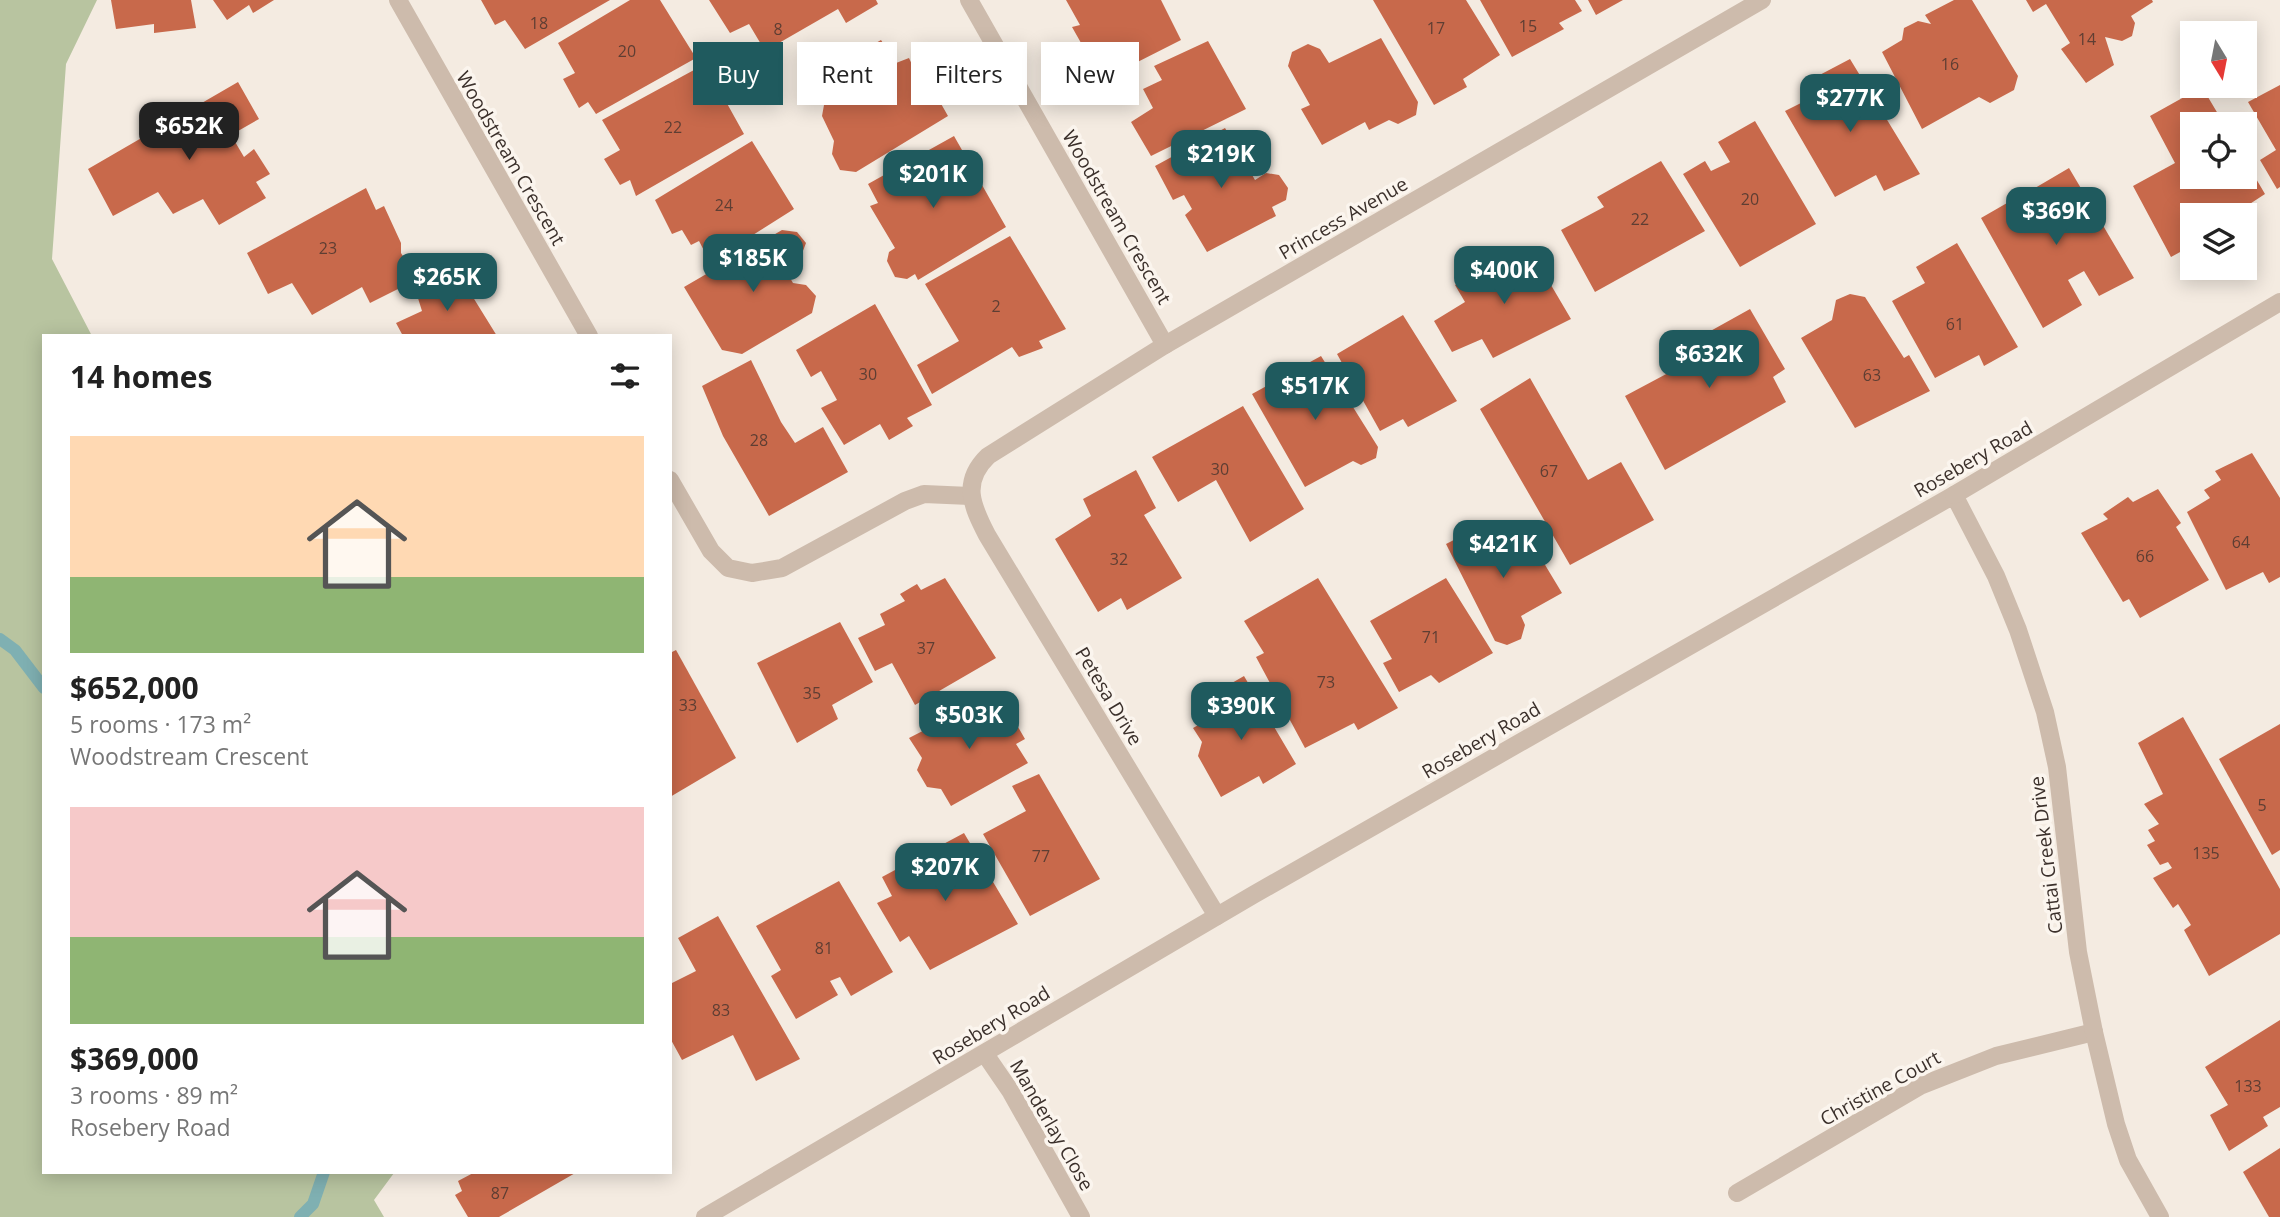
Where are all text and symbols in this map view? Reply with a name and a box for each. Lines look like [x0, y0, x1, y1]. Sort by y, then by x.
house number: 18 [530, 12, 548, 34]
house number: 15 [1519, 15, 1537, 37]
house number: 17 [1427, 17, 1445, 39]
house number: 8 [773, 18, 783, 40]
north arrow [2180, 21, 2258, 98]
map controls [2180, 21, 2257, 280]
house number: 14 [2078, 28, 2096, 50]
house number: 20 [618, 40, 636, 62]
chip: Buy [693, 42, 783, 105]
chip: Rent [797, 42, 897, 105]
chip: Filters [911, 42, 1027, 105]
chip: New [1041, 42, 1139, 105]
house number: 16 [1941, 53, 1959, 75]
street label: Woodstream Crescent [450, 66, 572, 250]
pin: $277K [1801, 74, 1899, 134]
text: $277K [1816, 81, 1884, 113]
pin: $652K [140, 102, 238, 162]
text: $652K [155, 109, 223, 141]
button: locate [2180, 112, 2257, 189]
house number: 22 [664, 116, 682, 138]
street label: Woodstream Crescent [1056, 125, 1178, 309]
pin: $219K [1172, 130, 1270, 190]
text: $219K [1187, 137, 1255, 169]
pin: $201K [884, 150, 982, 210]
text: $201K [899, 157, 967, 189]
street label: Princess Avenue [1274, 171, 1412, 265]
house number: 20 [1741, 188, 1759, 210]
pin: $369K [2007, 188, 2105, 247]
house number: 24 [715, 194, 733, 216]
text: $369K [2022, 194, 2090, 226]
button: layers [2180, 203, 2257, 280]
house number: 22 [1631, 208, 1649, 230]
pin: $185K [704, 234, 802, 294]
house number: 23 [319, 237, 337, 259]
text: $185K [719, 241, 787, 273]
pin: $400K [1455, 246, 1553, 306]
text: $400K [1470, 253, 1538, 285]
pin: $265K [398, 254, 496, 313]
text: $265K [413, 260, 481, 292]
house number: 2 [991, 295, 1001, 317]
house number: 61 [1946, 313, 1964, 335]
pin: $632K [1660, 330, 1758, 390]
text: $632K [1675, 337, 1743, 369]
text: 14 homes [70, 356, 213, 397]
icon: filters [606, 357, 644, 395]
pin: $517K [1266, 362, 1364, 422]
house number: 30 [859, 363, 877, 385]
house number: 63 [1863, 364, 1881, 386]
text: $517K [1281, 369, 1349, 401]
street label: Rosebery Road [1909, 415, 2037, 503]
house number: 28 [750, 429, 768, 451]
house number: 30 [1211, 458, 1229, 480]
house number: 67 [1540, 460, 1558, 482]
icon: home [294, 481, 420, 607]
pin: $421K [1454, 520, 1552, 580]
text: $421K [1469, 527, 1537, 559]
house number: 64 [2232, 531, 2250, 553]
house number: 66 [2136, 545, 2154, 567]
house number: 32 [1110, 548, 1128, 570]
house number: 71 [1422, 626, 1440, 648]
house number: 37 [917, 637, 935, 659]
street label: Petesa Drive [1069, 642, 1149, 750]
text: $652,000 [70, 667, 199, 708]
house number: 73 [1317, 671, 1335, 693]
house number: 35 [803, 682, 821, 704]
pin: $390K [1192, 682, 1290, 742]
text: $390K [1207, 689, 1275, 721]
pin: $503K [920, 692, 1018, 751]
house number: 33 [679, 694, 697, 716]
street label: Rosebery Road [1417, 696, 1545, 784]
text: $503K [935, 698, 1003, 730]
text: 5 rooms · 173 m² [70, 708, 251, 740]
text: Woodstream Crescent [70, 740, 309, 772]
street label: Cattai Creek Drive [2023, 775, 2069, 935]
house number: 5 [2257, 794, 2267, 816]
house number: 135 [2192, 842, 2220, 864]
pin: $207K [896, 844, 994, 903]
house number: 77 [1032, 845, 1050, 867]
text: $207K [911, 850, 979, 882]
icon: home [294, 852, 420, 978]
house number: 81 [815, 937, 833, 959]
street label: Rosebery Road [927, 980, 1055, 1070]
house number: 83 [712, 999, 730, 1021]
text: $369,000 [70, 1038, 199, 1079]
street label: Christine Court [1815, 1044, 1945, 1132]
street label: Manderlay Close [1004, 1055, 1100, 1195]
house number: 133 [2234, 1075, 2262, 1097]
text: 3 rooms · 89 m² [70, 1079, 238, 1111]
text: Rosebery Road [70, 1111, 231, 1143]
house number: 87 [491, 1182, 509, 1204]

